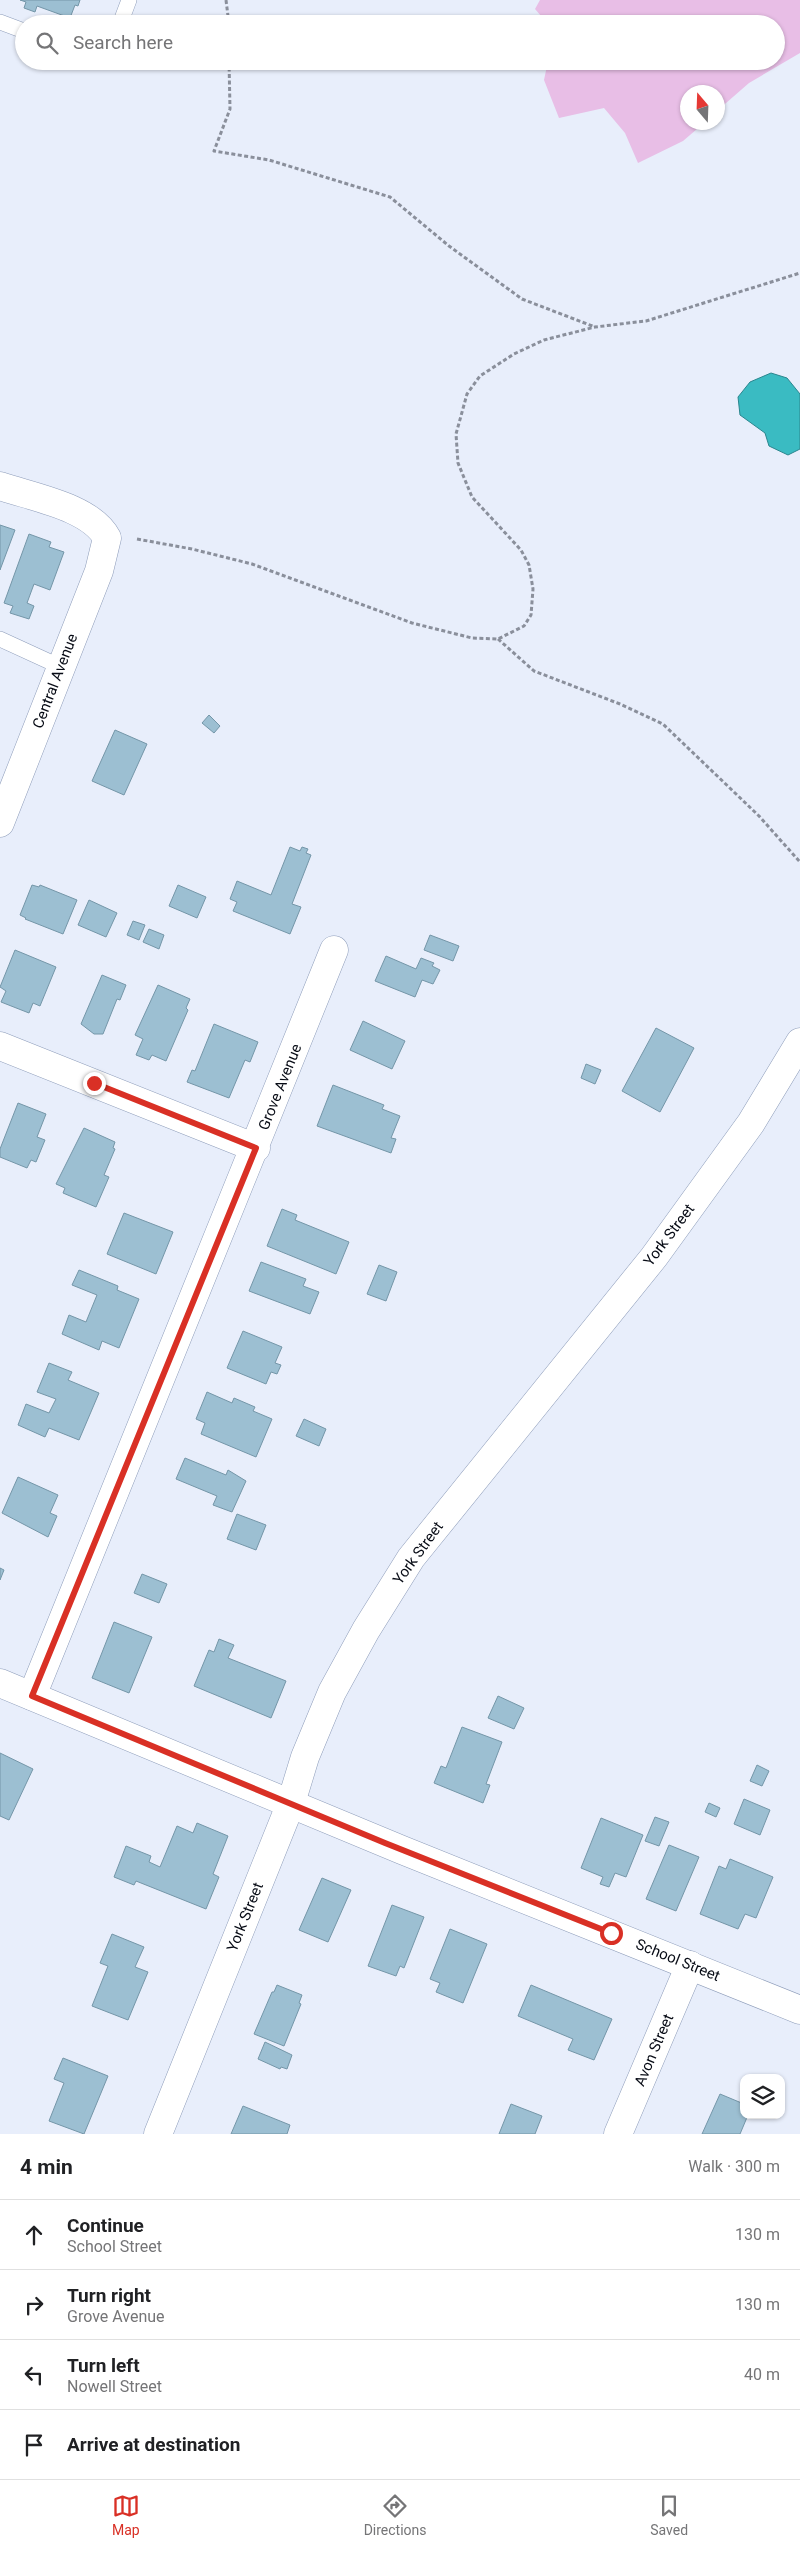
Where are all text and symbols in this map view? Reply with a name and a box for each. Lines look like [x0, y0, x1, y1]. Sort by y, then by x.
search box [15, 15, 785, 70]
icon: search [33, 29, 61, 57]
text: Search here [73, 31, 173, 54]
north arrow [680, 85, 725, 130]
street label: Central Avenue [29, 631, 81, 731]
street label: Grove Avenue [255, 1041, 305, 1133]
route end [83, 1072, 106, 1095]
street label: York Street [640, 1200, 698, 1270]
street label: York Street [389, 1518, 447, 1588]
street label: York Street [223, 1880, 267, 1954]
route start [600, 1922, 623, 1945]
street label: School Street [633, 1935, 723, 1985]
street label: Avon Street [631, 2011, 677, 2089]
map controls [740, 2074, 785, 2119]
button: layers [740, 2074, 785, 2119]
text: 4 min [20, 2155, 73, 2179]
text: Walk · 300 m [688, 2157, 780, 2176]
text: Continue [67, 2214, 144, 2237]
icon: ahead [20, 2221, 48, 2249]
text: 130 m [735, 2225, 780, 2244]
text: School Street [67, 2237, 162, 2256]
text: Turn right [67, 2284, 151, 2307]
icon: right [20, 2291, 48, 2319]
text: 130 m [735, 2295, 780, 2314]
text: Grove Avenue [67, 2307, 165, 2326]
text: Turn left [67, 2354, 140, 2377]
icon: left [20, 2361, 48, 2389]
text: 40 m [744, 2365, 780, 2384]
text: Nowell Street [67, 2377, 162, 2396]
icon: arrive [20, 2431, 48, 2459]
text: Arrive at destination [67, 2433, 240, 2456]
tab: Map [112, 2492, 140, 2538]
tab: Directions [364, 2492, 427, 2538]
tab: Saved [650, 2492, 688, 2538]

